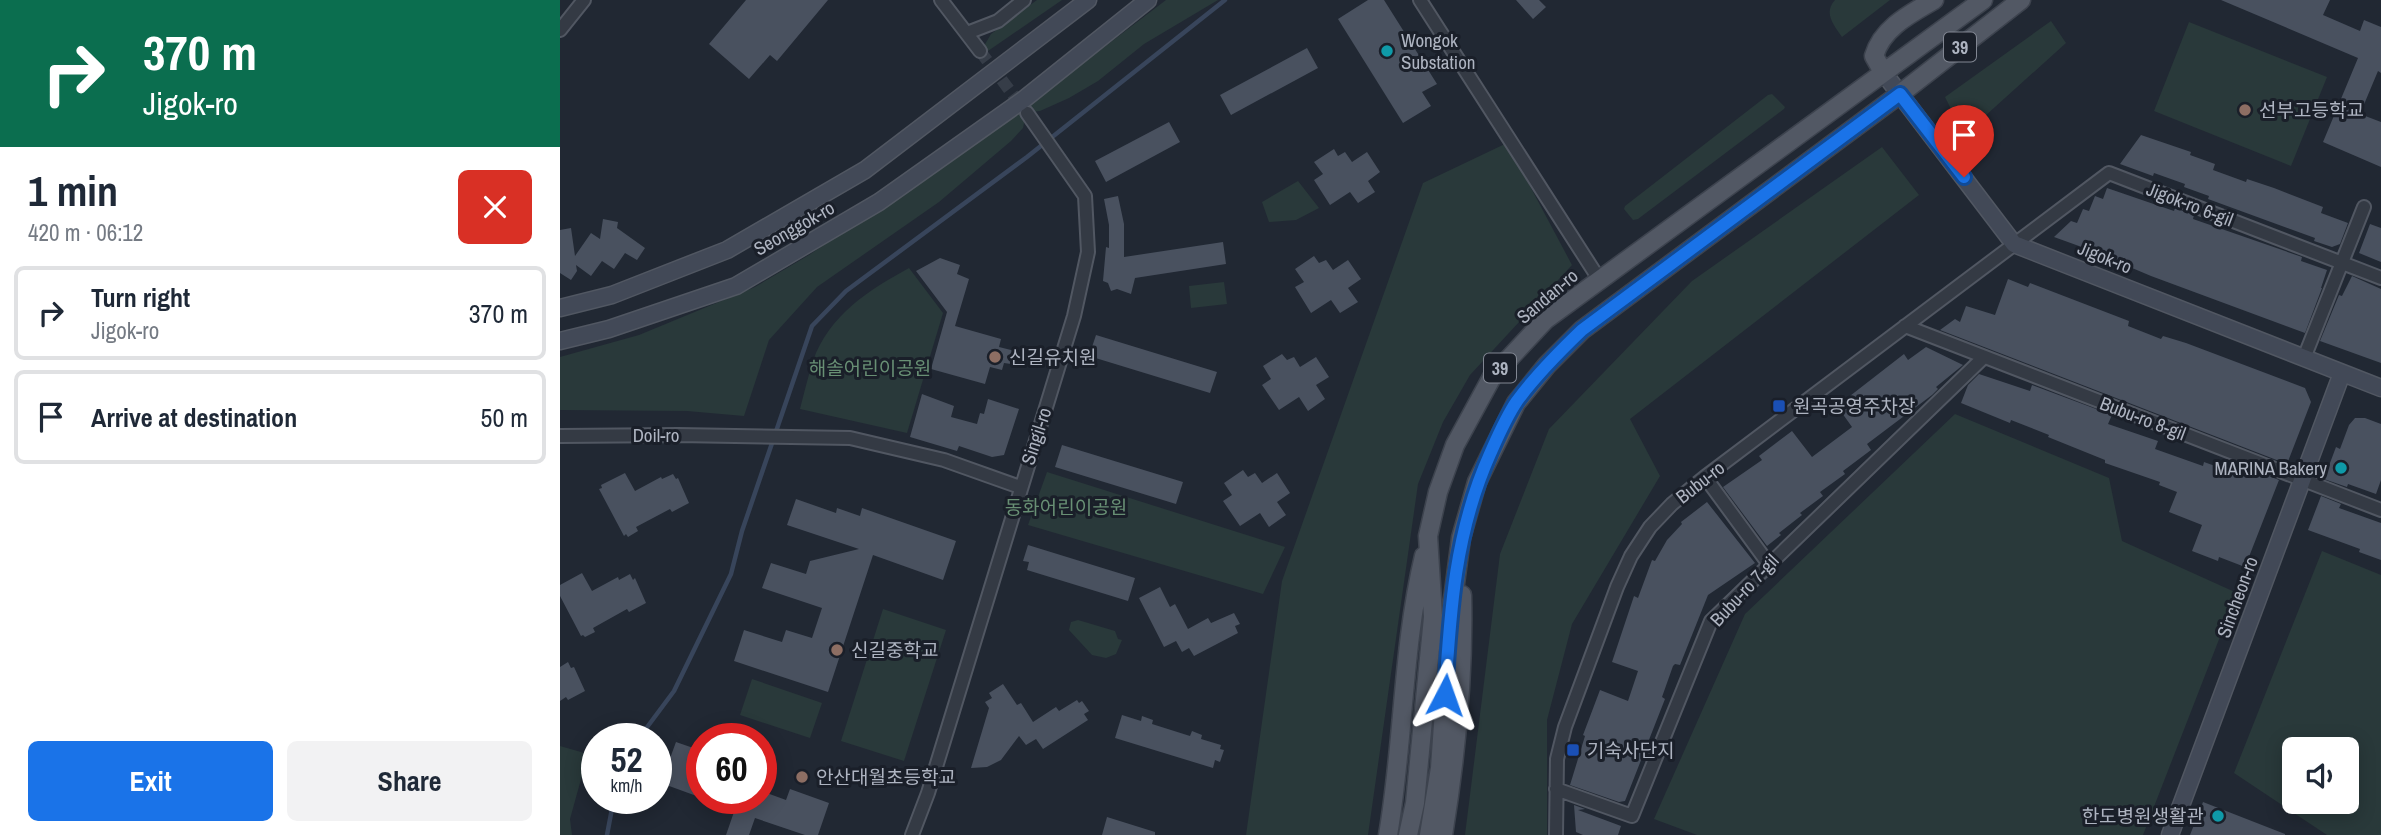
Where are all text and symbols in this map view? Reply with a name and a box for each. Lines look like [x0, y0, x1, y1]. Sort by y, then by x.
text: 370 m [143, 19, 257, 85]
place label: Wongok Substation [1401, 27, 1476, 75]
icon: right [28, 28, 119, 119]
road number: 39 [1944, 32, 1976, 62]
marker: Wongok Substation [1379, 43, 1395, 59]
text: Jigok-ro [143, 82, 238, 125]
place label: 선부고등학교 [2259, 97, 2364, 123]
marker: 선부고등학교 [2237, 102, 2253, 118]
pin [1934, 105, 1994, 177]
icon: arrive [1945, 116, 1983, 154]
text: 1 min [28, 163, 118, 219]
button: close [458, 170, 532, 244]
street label: Jigok-ro 6-gil [2143, 176, 2237, 232]
street label: Seonggok-ro [749, 194, 839, 262]
text: 420 m · 06:12 [28, 217, 143, 248]
street label: Jigok-ro [2074, 234, 2136, 280]
street label: Sandan-ro [1511, 263, 1583, 329]
text: Turn right [91, 280, 190, 315]
icon: right [32, 294, 70, 332]
text: 370 m [469, 296, 528, 331]
text: Jigok-ro [91, 315, 159, 346]
place label: 신길유치원 [1009, 344, 1096, 370]
marker: 신길유치원 [987, 349, 1003, 365]
road number: 39 [1484, 354, 1516, 382]
park label: 해솔어린이공원 [809, 355, 931, 381]
street label: Bubu-ro 8-gil [2096, 390, 2190, 446]
place label: 원곡공영주차장 [1793, 393, 1915, 419]
icon: arrive [32, 398, 70, 436]
marker: 원곡공영주차장 [1771, 398, 1787, 414]
text: Arrive at destination [91, 400, 297, 435]
text: 50 m [481, 400, 528, 435]
street label: Singil-ro [1015, 404, 1057, 468]
street label: Doil-ro [633, 422, 679, 448]
street label: Bubu-ro [1670, 455, 1730, 509]
place label: MARINA Bakery [2214, 455, 2327, 481]
marker: MARINA Bakery [2333, 460, 2349, 476]
park label: 동화어린이공원 [1005, 494, 1127, 520]
street label: Bubu-ro 7-gil [1704, 548, 1784, 632]
street label: Sincheon-ro [2210, 553, 2264, 641]
place label: 신길중학교 [851, 637, 938, 663]
marker: 신길중학교 [829, 642, 845, 658]
position arrow [1408, 658, 1482, 732]
speed limit sign: 60 [686, 723, 777, 814]
text: 52 [611, 736, 642, 783]
place label: 기숙사단지 [1587, 737, 1674, 763]
map controls [2282, 737, 2359, 814]
button: sound [2282, 737, 2359, 814]
button: Exit [28, 741, 273, 821]
button: Share [287, 741, 532, 821]
marker: 기숙사단지 [1565, 742, 1581, 758]
place label: 안산대월초등학교 [816, 764, 956, 790]
marker: 안산대월초등학교 [794, 769, 810, 785]
text: km/h [611, 773, 643, 798]
place label: 한도병원생활관 [2082, 803, 2204, 829]
marker: 한도병원생활관 [2210, 808, 2226, 824]

